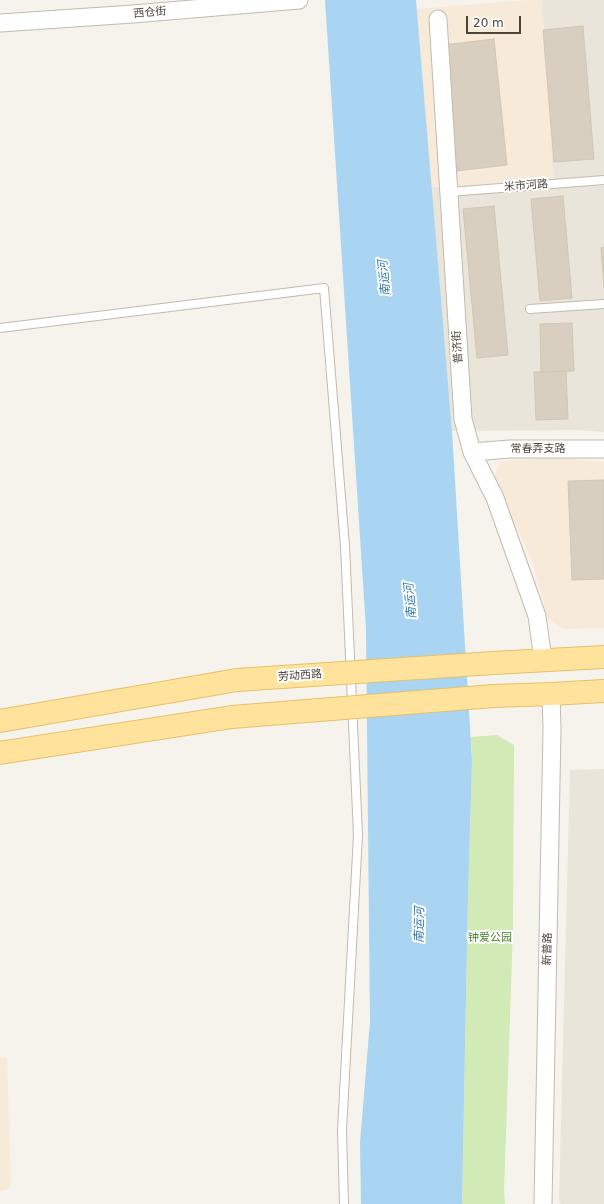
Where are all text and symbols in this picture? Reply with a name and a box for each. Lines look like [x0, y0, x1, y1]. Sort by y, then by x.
street label: 西仓街 [133, 5, 167, 21]
scale bar [468, 8, 523, 34]
text: 20 m [473, 16, 504, 30]
street label: 米市河路 [504, 178, 548, 194]
water label: 南运河 [376, 259, 394, 297]
street label: 普济街 [450, 330, 466, 364]
street label: 常春弄支路 [511, 442, 565, 456]
water label: 南运河 [402, 582, 420, 620]
street label: 劳动西路 [278, 668, 322, 684]
water label: 南运河 [412, 907, 428, 943]
park label: 钟爱公园 [468, 931, 512, 945]
street label: 新普路 [541, 932, 555, 966]

